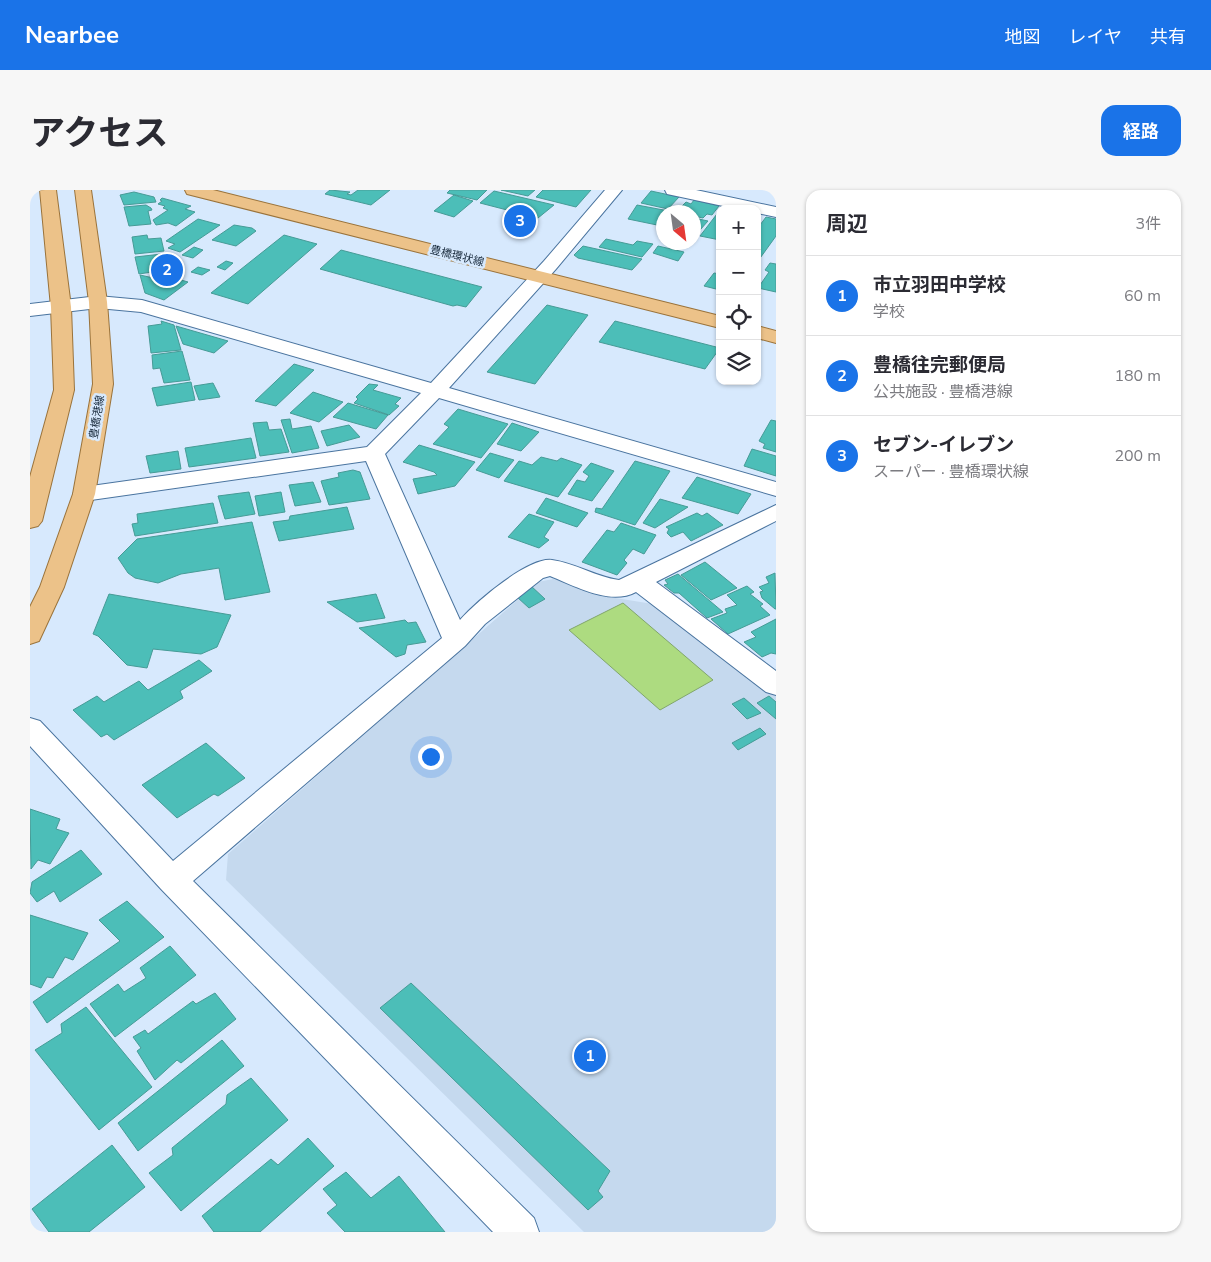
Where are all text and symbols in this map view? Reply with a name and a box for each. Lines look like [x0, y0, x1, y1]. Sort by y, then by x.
text: Nearbee [25, 19, 119, 51]
text: 地図 [1005, 25, 1041, 49]
text: レイヤ [1069, 25, 1122, 49]
text: 共有 [1150, 25, 1186, 49]
button: 経路 [1101, 105, 1181, 156]
text: アクセス [30, 110, 168, 157]
pin: 3 [504, 202, 536, 240]
north arrow [656, 205, 701, 250]
map controls [716, 205, 761, 385]
button: + [716, 205, 761, 250]
text: 周辺 [826, 210, 868, 238]
text: 3件 [1135, 213, 1161, 235]
street label: 豊橋環状線 [429, 242, 485, 270]
button: − [716, 250, 761, 295]
pin: 2 [151, 251, 183, 289]
text: 市立羽田中学校 [873, 272, 1006, 298]
text: 1 [837, 285, 847, 307]
text: 60 m [1124, 285, 1161, 307]
button: locate [716, 295, 761, 340]
text: 学校 [873, 301, 905, 323]
button: layers [716, 340, 761, 385]
text: 豊橋往完郵便局 [873, 352, 1006, 378]
text: 2 [837, 365, 847, 387]
text: 180 m [1114, 365, 1161, 387]
text: 公共施設 · 豊橋港線 [873, 381, 1013, 403]
street label: 豊橋港線 [86, 394, 108, 440]
text: セブン-イレブン [873, 432, 1014, 458]
text: 3 [837, 445, 847, 467]
text: 200 m [1114, 445, 1161, 467]
text: スーパー · 豊橋環状線 [873, 461, 1029, 483]
your location [418, 744, 444, 770]
pin: 1 [574, 1037, 606, 1075]

